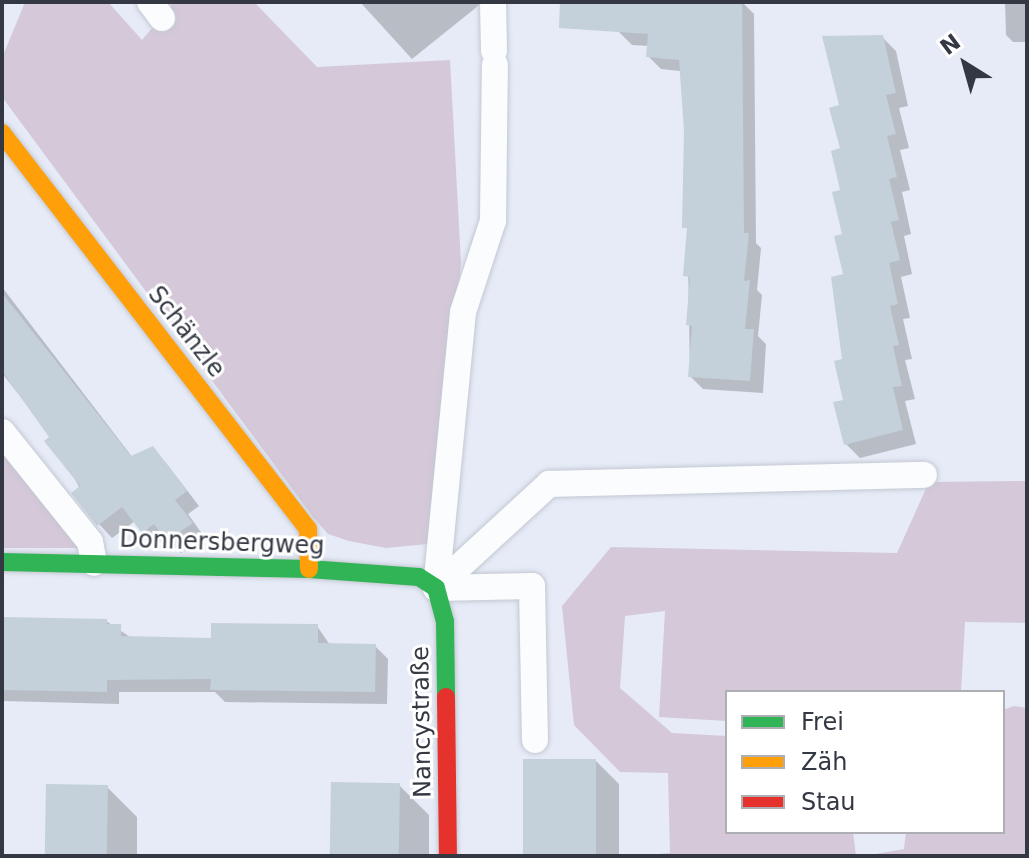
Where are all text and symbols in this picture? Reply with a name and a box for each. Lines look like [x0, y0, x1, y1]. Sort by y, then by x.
north arrow [925, 24, 1005, 104]
text: N [935, 29, 965, 60]
street label: Schänzle [142, 281, 230, 383]
street label: Donnersbergweg [119, 525, 325, 561]
street label: Nancystraße [406, 646, 438, 798]
legend [725, 690, 1005, 834]
text: Frei [801, 708, 844, 736]
text: Zäh [801, 748, 847, 776]
text: Stau [801, 788, 856, 816]

